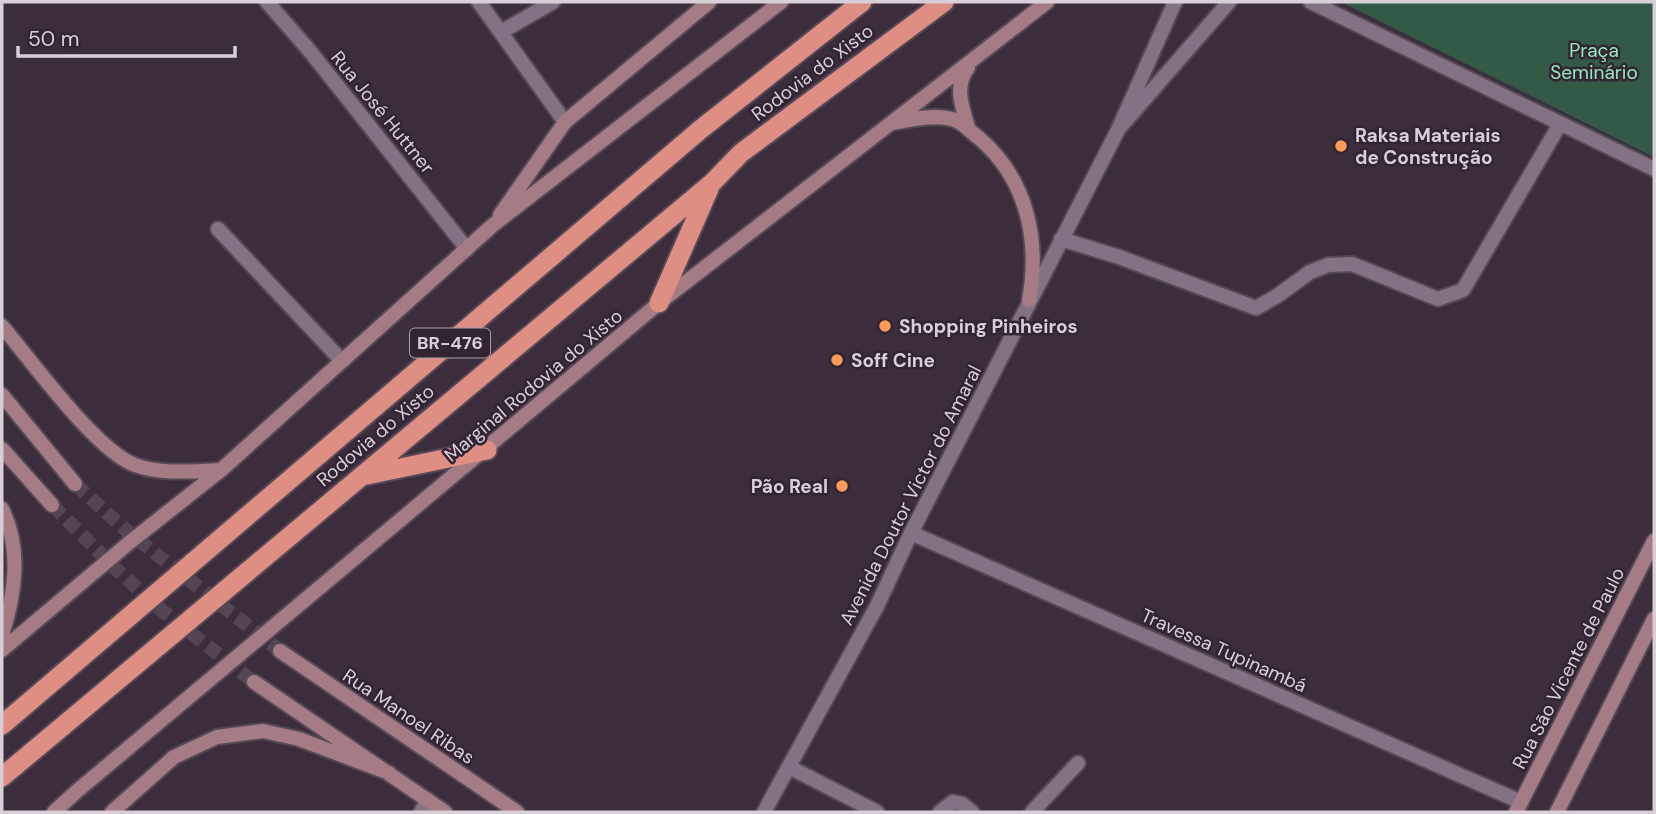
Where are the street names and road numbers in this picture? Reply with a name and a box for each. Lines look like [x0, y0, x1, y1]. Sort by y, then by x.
street label: Rodovia do Xisto [746, 18, 878, 126]
street label: Rua José Huttner [325, 46, 440, 179]
street label: Marginal Rodovia do Xisto [439, 303, 628, 467]
road number: BR-476 [410, 328, 490, 358]
street label: Avenida Doutor Victor do Amaral [834, 361, 987, 629]
street label: Rodovia do Xisto [311, 379, 439, 492]
street label: Rua São Vicente de Paulo [1507, 563, 1630, 773]
street label: Travessa Tupinambá [1137, 603, 1311, 698]
street label: Rua Manoel Ribas [338, 663, 479, 770]

